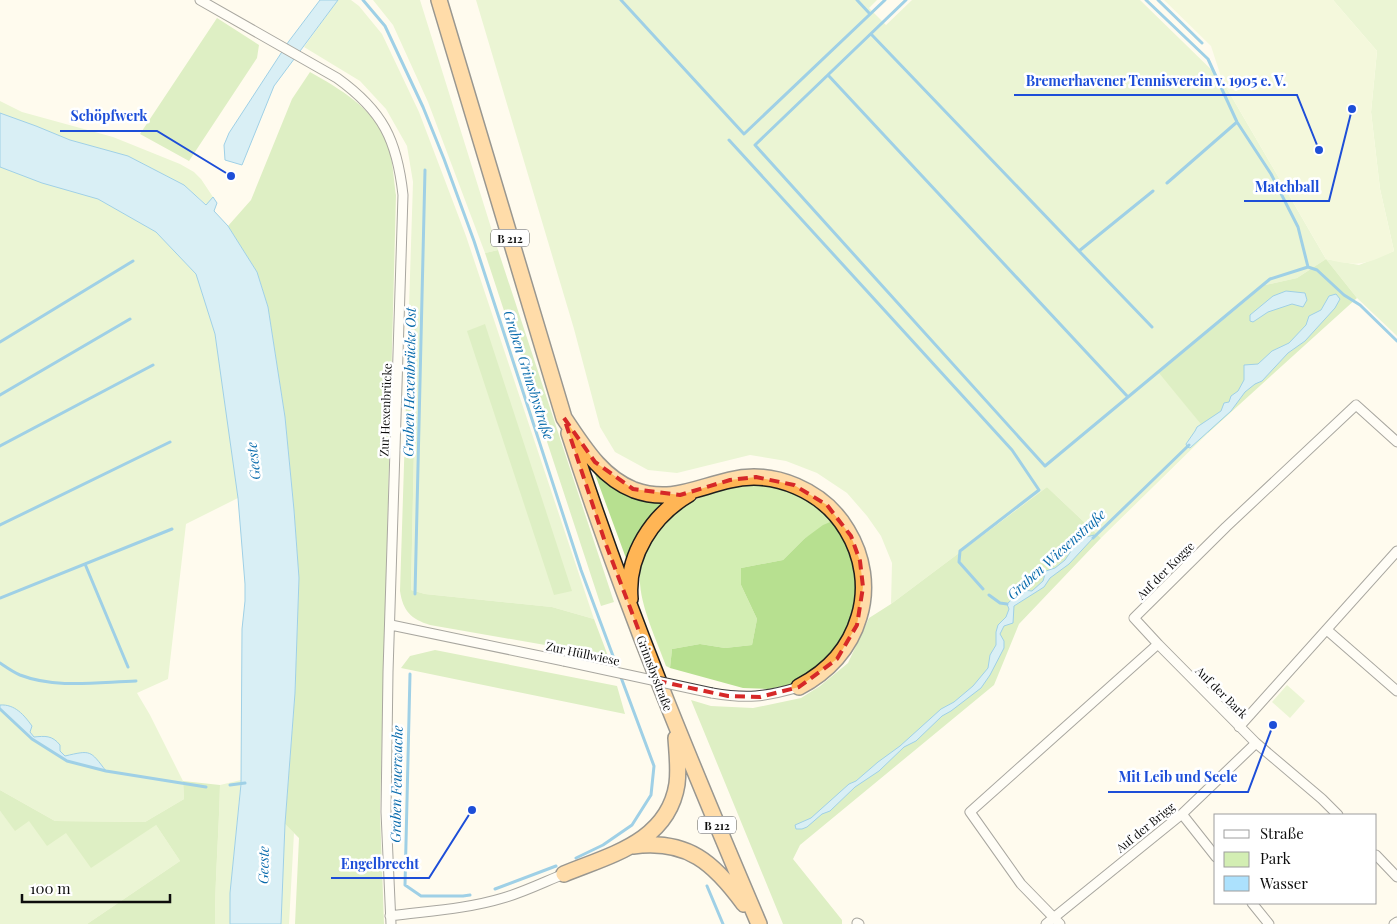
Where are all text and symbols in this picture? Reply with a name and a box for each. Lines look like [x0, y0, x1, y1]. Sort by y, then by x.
callout: Bremerhavener Tennisverein v. 1905 e. V. [1014, 66, 1297, 95]
text: Bremerhavener Tennisverein v. 1905 e. V. [1026, 71, 1287, 90]
callout: Schöpfwerk [60, 102, 157, 131]
text: Schöpfwerk [70, 106, 148, 125]
callout: Matchball [1244, 172, 1329, 201]
text: Matchball [1255, 177, 1320, 196]
road number: B 212 [491, 230, 529, 247]
water label: Graben Hexenbrücke Ost [398, 306, 420, 457]
water label: Graben Grimsbystraße [499, 308, 559, 442]
street label: Zur Hexenbrücke [375, 363, 395, 457]
water label: Geeste [242, 441, 264, 481]
water label: Graben Wiesenstraße [1003, 505, 1109, 603]
street label: Auf der Kogge [1132, 538, 1197, 603]
street label: Grimsbystraße [633, 633, 677, 713]
street label: Zur Hüllwiese [545, 637, 621, 669]
street label: Auf der Bark [1192, 662, 1252, 722]
water label: Graben Feuerwache [385, 725, 407, 843]
callout: Mit Leib und Seele [1108, 763, 1248, 792]
text: Mit Leib und Seele [1118, 767, 1238, 786]
street label: Auf der Brigg [1112, 798, 1178, 856]
legend [1214, 814, 1377, 904]
road number: B 212 [698, 816, 736, 834]
text: Straße [1260, 823, 1304, 843]
water label: Geeste [253, 846, 273, 884]
text: Park [1260, 848, 1292, 868]
callout: Engelbrecht [331, 849, 429, 878]
text: Engelbrecht [341, 854, 419, 873]
scale bar [22, 872, 170, 904]
text: Wasser [1259, 873, 1308, 893]
text: 100 m [30, 878, 71, 898]

